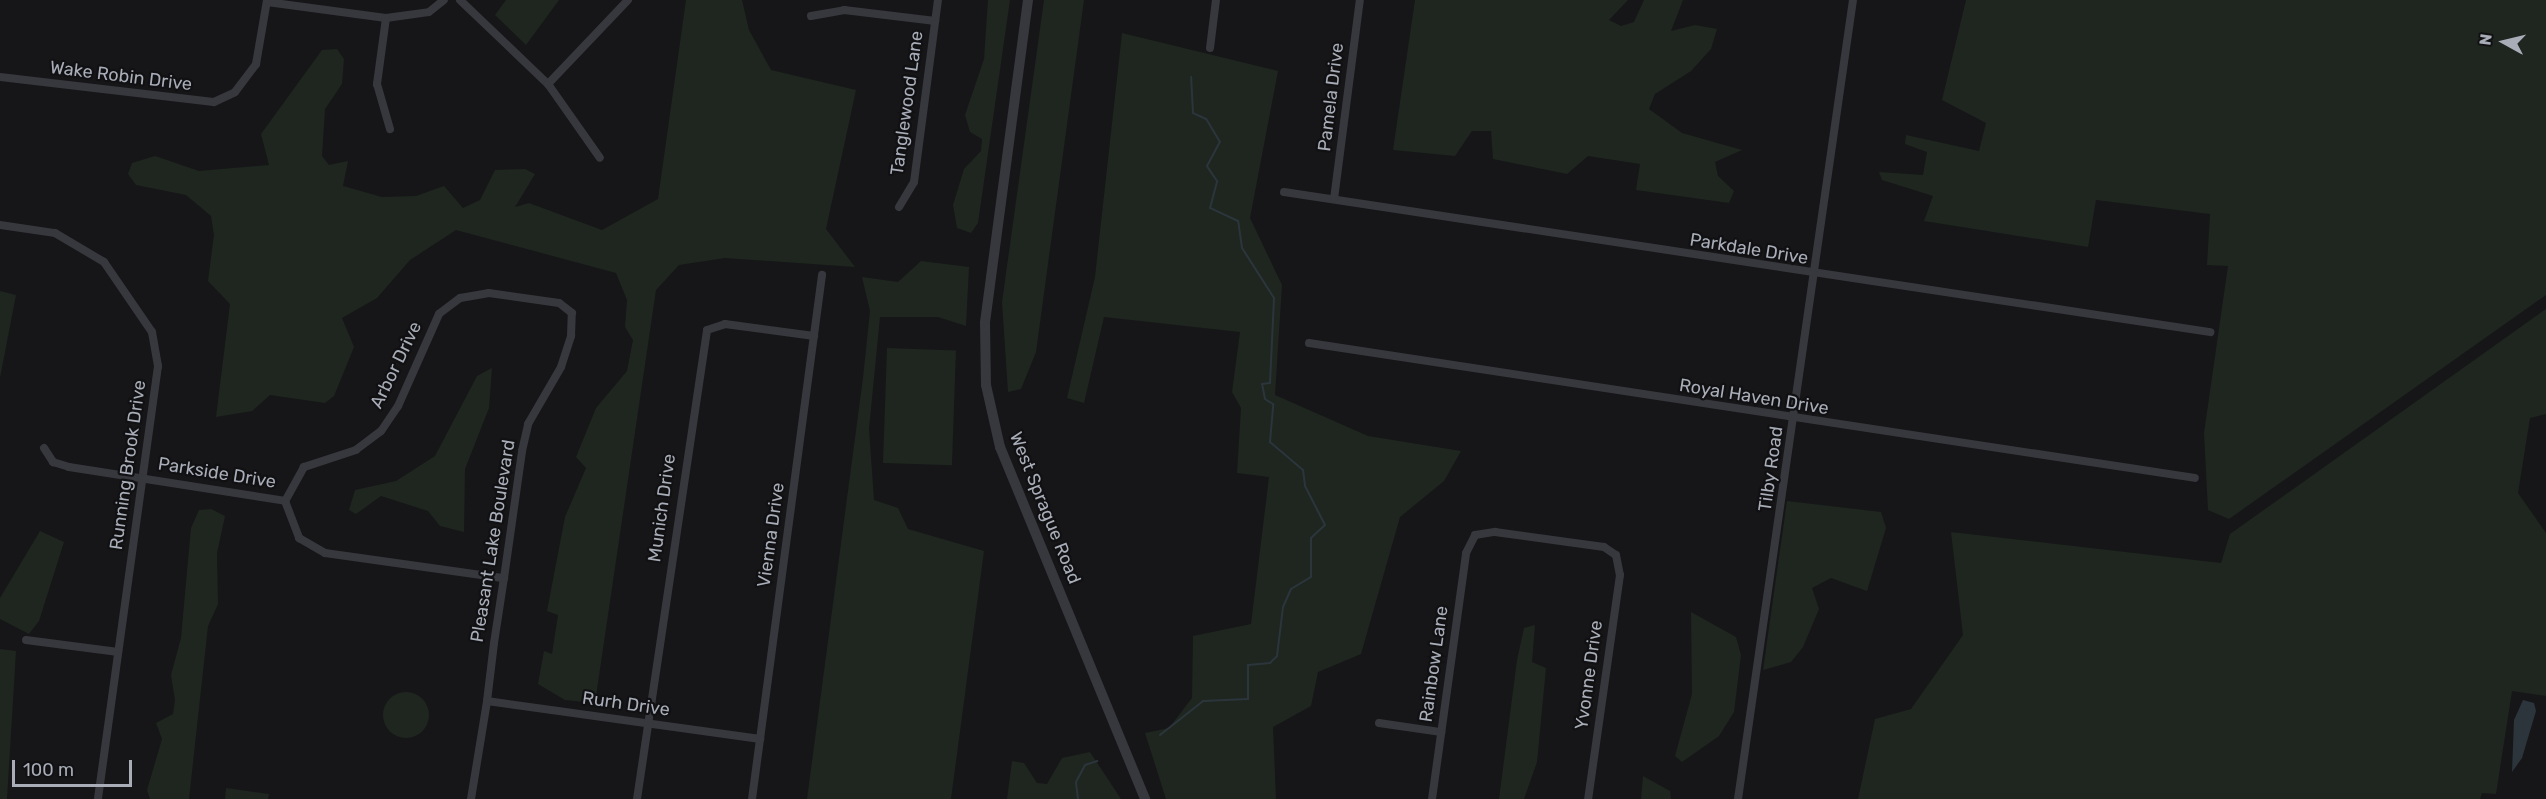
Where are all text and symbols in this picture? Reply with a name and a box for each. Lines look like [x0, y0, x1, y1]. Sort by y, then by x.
north arrow [2474, 12, 2534, 72]
street label: Tanglewood Lane [886, 29, 928, 177]
text: N [2475, 32, 2496, 46]
street label: Pamela Drive [1314, 41, 1348, 153]
street label: Wake Robin Drive [49, 57, 193, 95]
street label: Parkdale Drive [1688, 229, 1810, 269]
street label: Arbor Drive [366, 318, 426, 412]
street label: Royal Haven Drive [1678, 375, 1830, 419]
street label: Running Brook Drive [105, 379, 151, 551]
street label: Tilby Road [1754, 425, 1788, 513]
street label: West Sprague Road [1005, 429, 1085, 587]
street label: Pleasant Lake Boulevard [466, 438, 520, 644]
street label: Parkside Drive [156, 453, 278, 493]
street label: Munich Drive [644, 453, 680, 563]
street label: Vienna Drive [753, 481, 789, 589]
street label: Rainbow Lane [1415, 604, 1453, 724]
street label: Yvonne Drive [1571, 619, 1607, 731]
street label: Rurh Drive [581, 687, 671, 721]
scale bar [15, 748, 135, 786]
text: 100 m [23, 759, 74, 781]

